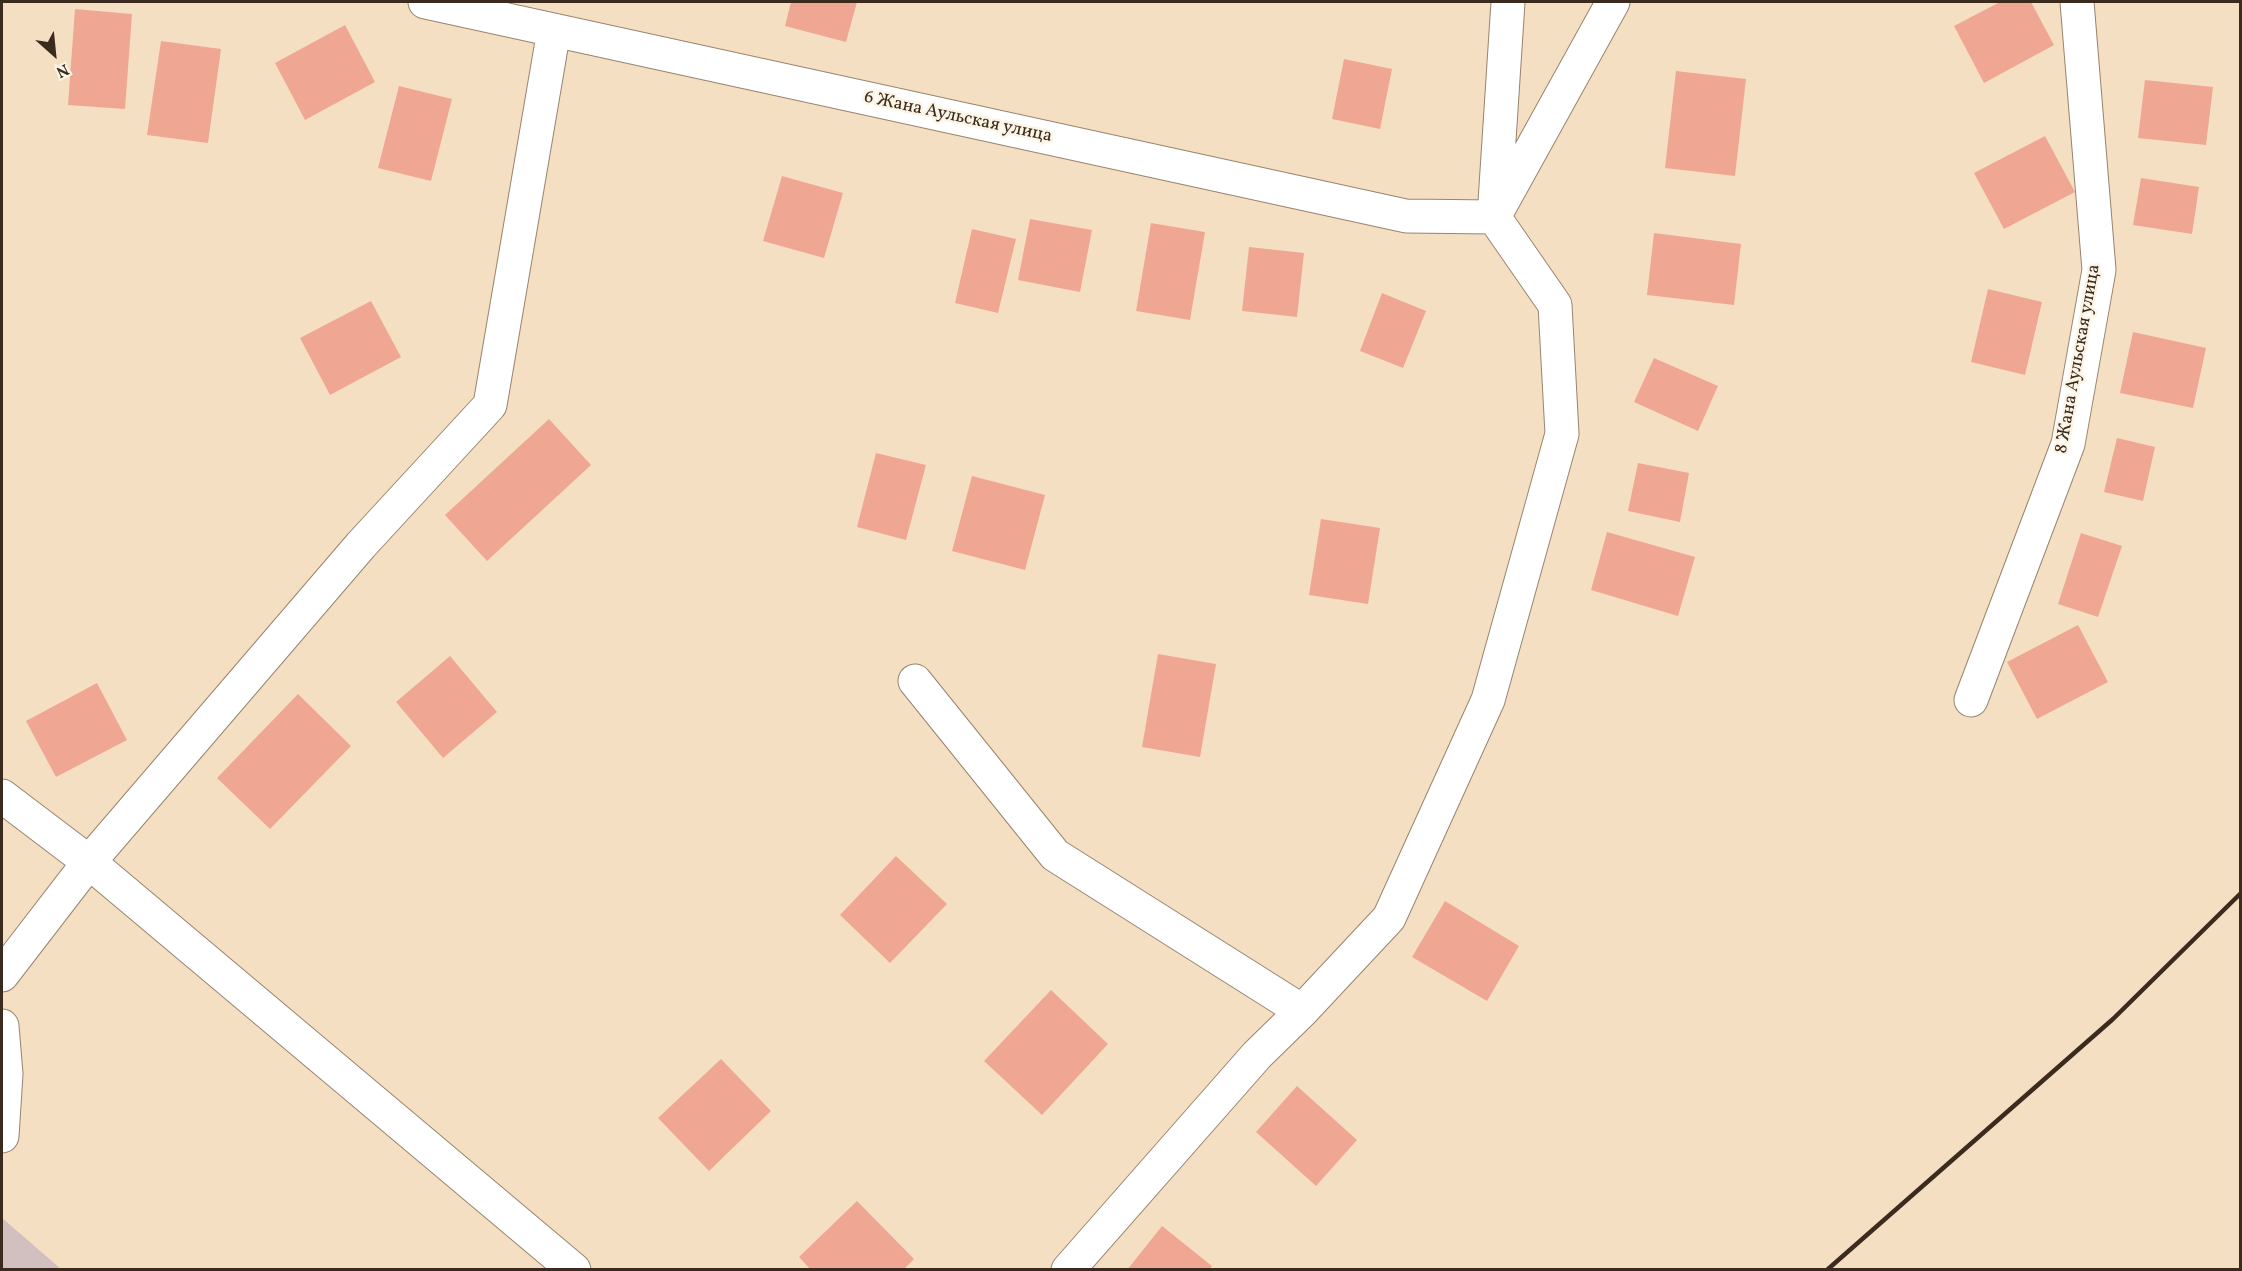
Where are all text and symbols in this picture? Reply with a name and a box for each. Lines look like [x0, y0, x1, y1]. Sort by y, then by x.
north arrow [24, 24, 84, 84]
text: N [52, 58, 72, 82]
street label: 6 Жана Аульская улица [862, 88, 1054, 148]
street label: 8 Жана Аульская улица [2052, 263, 2106, 455]

